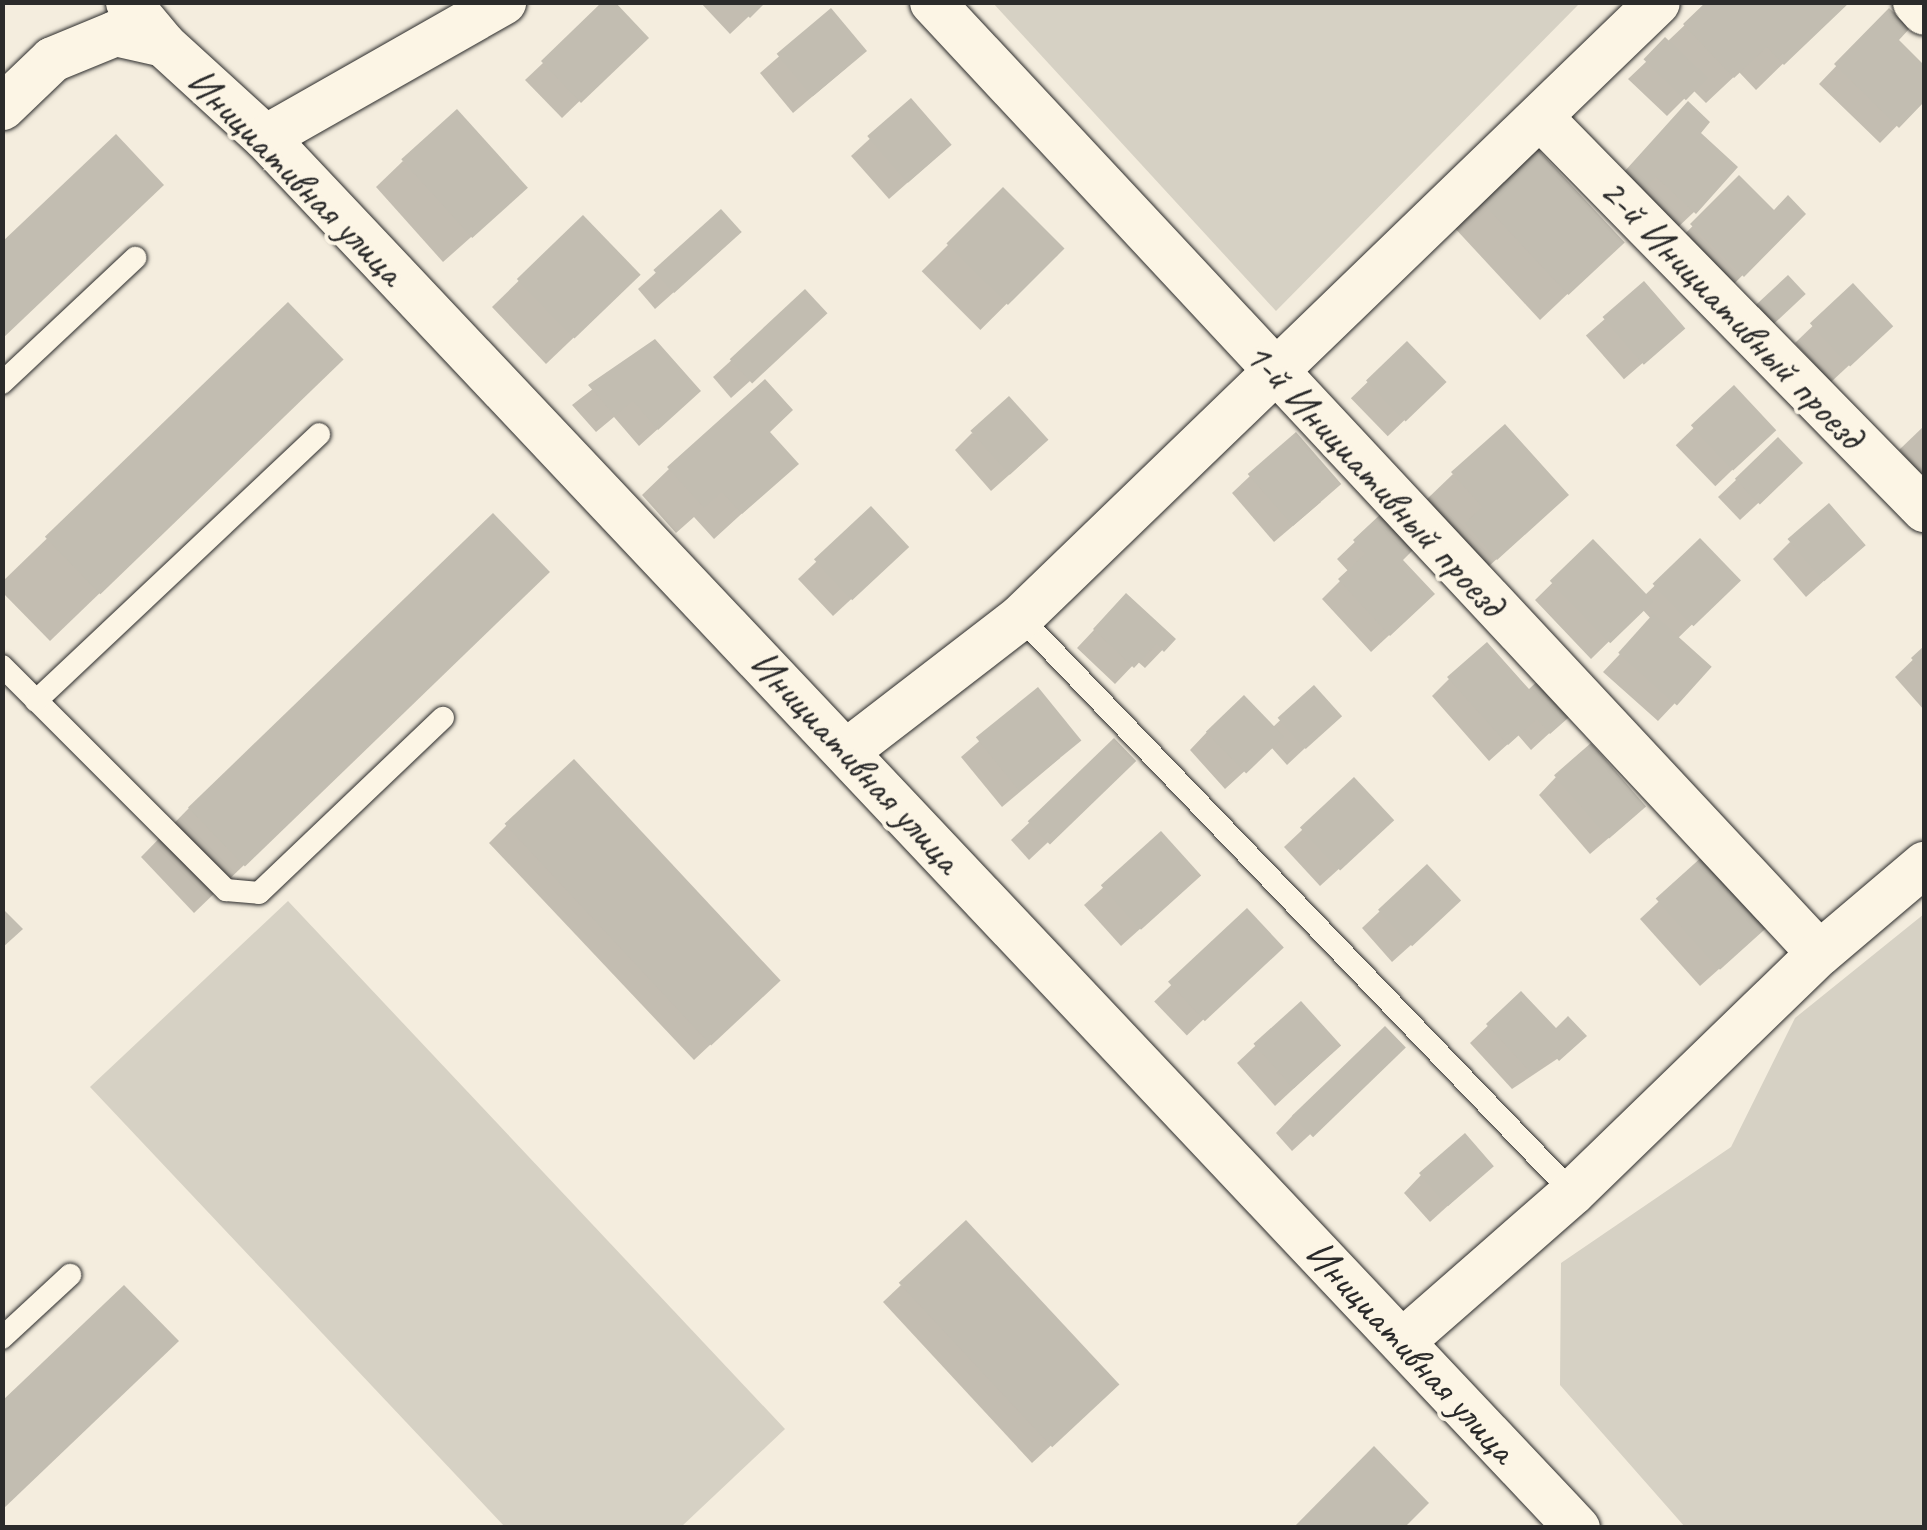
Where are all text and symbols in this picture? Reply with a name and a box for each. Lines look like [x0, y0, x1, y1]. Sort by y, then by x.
street label: Инициативная улица [177, 57, 415, 295]
street label: 2-й Инициативный проезд [1590, 167, 1874, 459]
street label: 1-й Инициативный проезд [1235, 331, 1515, 627]
street label: Инициативная улица [740, 639, 972, 883]
street label: Инициативная улица [1295, 1229, 1527, 1473]

